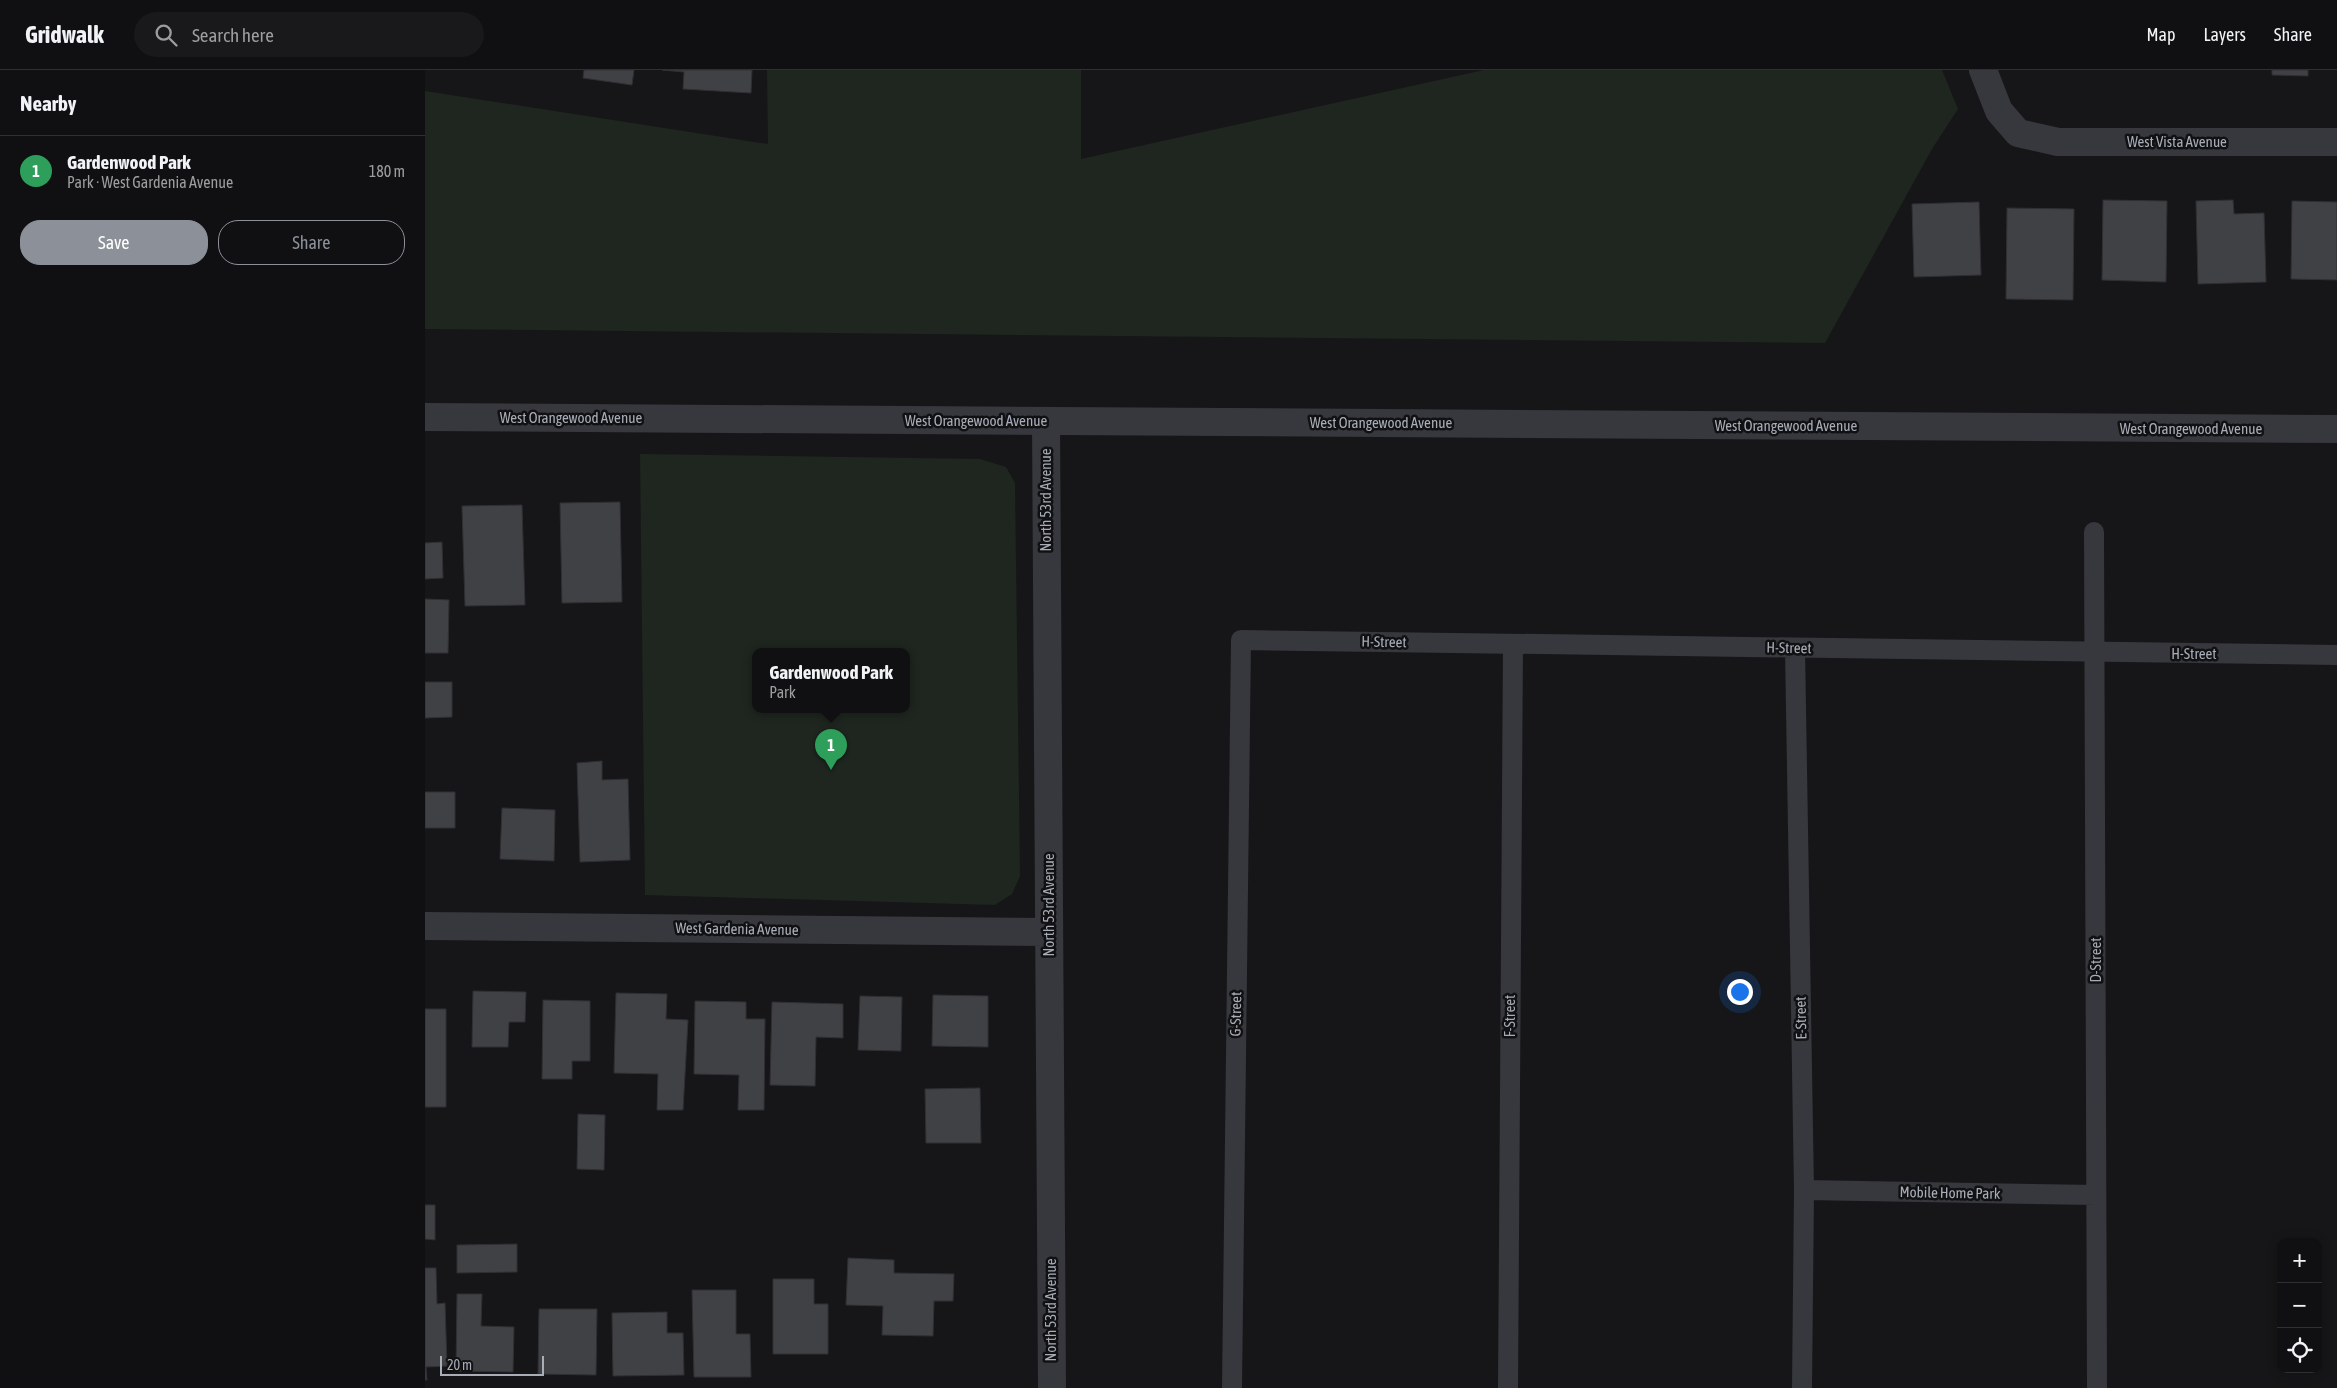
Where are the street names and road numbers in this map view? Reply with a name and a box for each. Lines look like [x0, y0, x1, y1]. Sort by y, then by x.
street label: West Vista Avenue [2127, 133, 2227, 150]
street label: West Orangewood Avenue [500, 409, 642, 426]
street label: West Orangewood Avenue [905, 412, 1047, 429]
street label: West Orangewood Avenue [1310, 414, 1452, 431]
street label: West Orangewood Avenue [1715, 417, 1857, 434]
street label: West Orangewood Avenue [2120, 420, 2262, 437]
street label: North 53rd Avenue [1037, 448, 1054, 552]
street label: H-Street [1361, 633, 1407, 650]
street label: H-Street [1766, 639, 1812, 656]
street label: H-Street [2171, 645, 2217, 662]
street label: North 53rd Avenue [1040, 853, 1057, 957]
street label: West Gardenia Avenue [675, 919, 799, 938]
street label: D-Street [2087, 937, 2104, 983]
street label: G-Street [1227, 992, 1244, 1036]
street label: F-Street [1501, 995, 1518, 1037]
street label: E-Street [1792, 996, 1809, 1040]
street label: Mobile Home Park [1899, 1183, 2001, 1202]
street label: North 53rd Avenue [1042, 1258, 1059, 1362]

